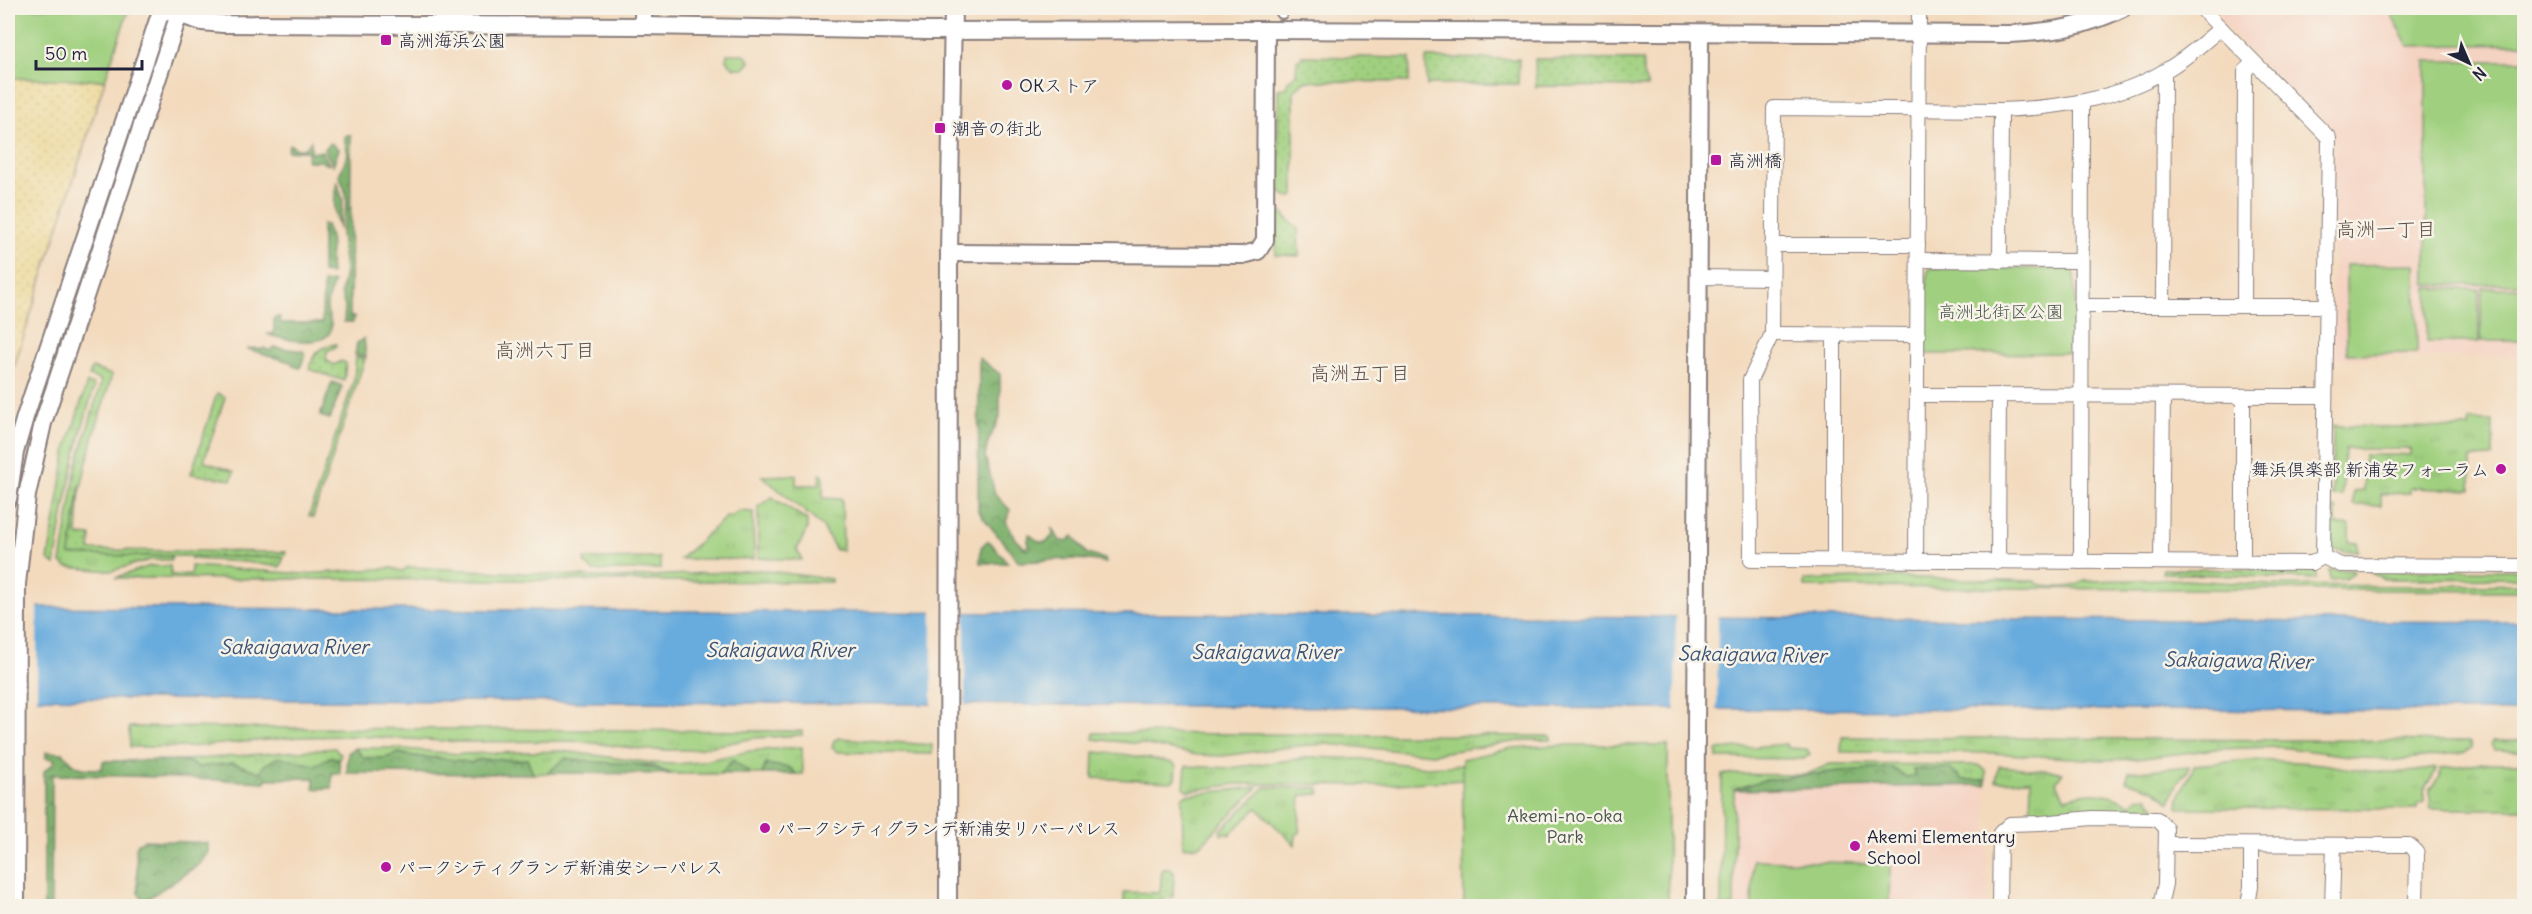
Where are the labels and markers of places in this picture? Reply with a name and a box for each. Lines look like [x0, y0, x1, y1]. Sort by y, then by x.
place label: 高洲海浜公園 [398, 29, 506, 52]
marker: 高洲海浜公園 [379, 33, 393, 47]
place label: OKストア [1019, 74, 1100, 97]
marker: OKストア [1000, 78, 1014, 92]
place label: 潮音の街北 [952, 117, 1042, 140]
marker: 潮音の街北 [933, 121, 947, 135]
place label: 高洲橋 [1728, 149, 1782, 172]
marker: 高洲橋 [1709, 153, 1723, 167]
place label: 舞浜倶楽部 新浦安フォーラム [2251, 458, 2489, 481]
marker: 舞浜倶楽部 新浦安フォーラム [2494, 462, 2508, 476]
place label: パークシティグランデ新浦安リバーパレス [777, 817, 1120, 840]
marker: パークシティグランデ新浦安リバーパレス [758, 821, 772, 835]
place label: Akemi Elementary School [1867, 825, 2015, 869]
marker: Akemi Elementary School [1848, 839, 1862, 853]
place label: パークシティグランデ新浦安シーパレス [398, 856, 723, 879]
marker: パークシティグランデ新浦安シーパレス [379, 860, 393, 874]

